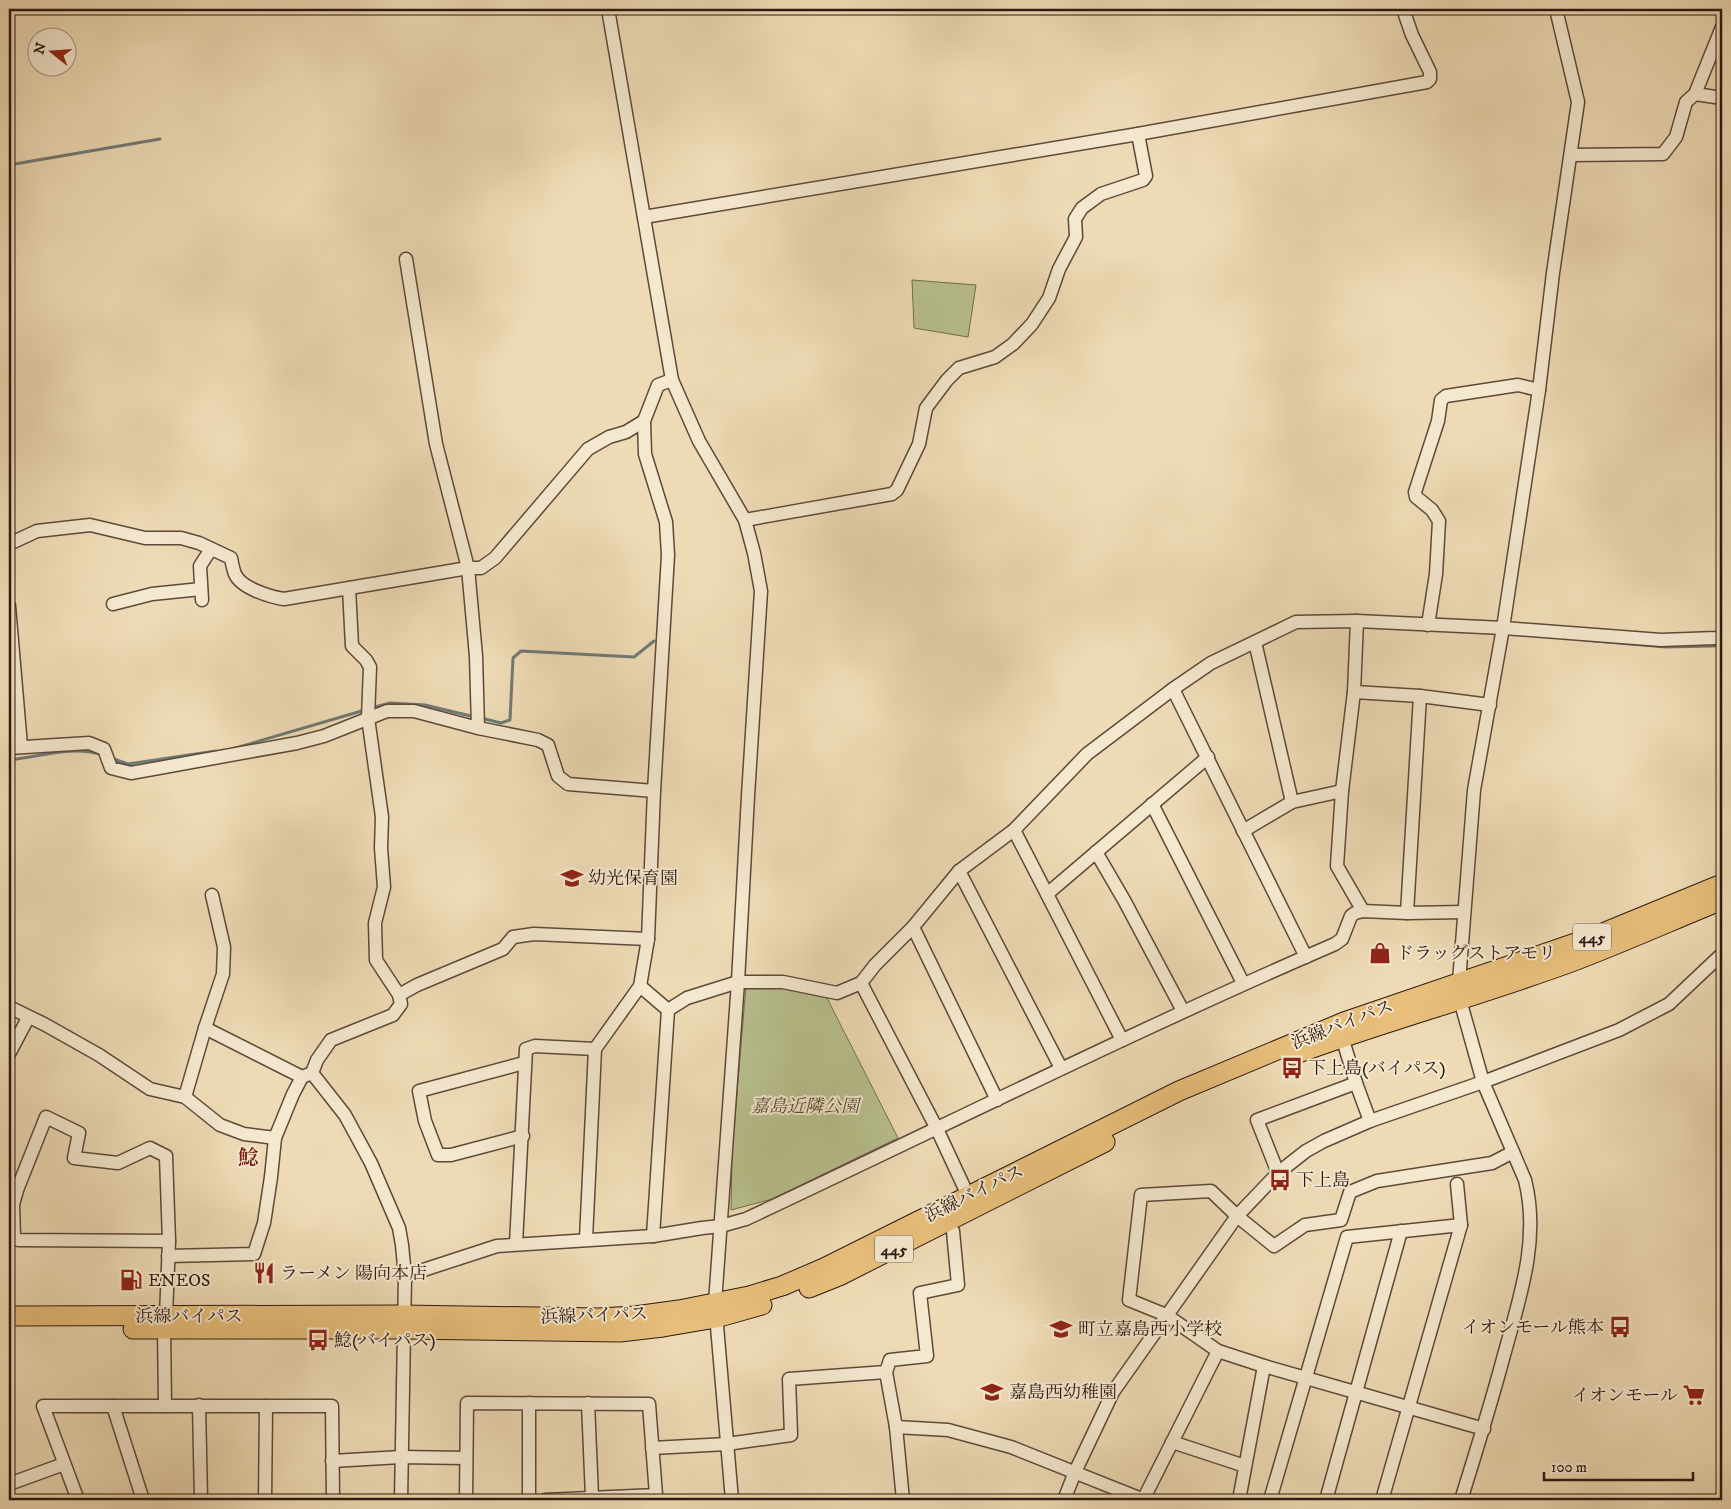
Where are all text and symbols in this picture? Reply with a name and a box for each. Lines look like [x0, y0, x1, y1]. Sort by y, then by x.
north arrow [28, 28, 78, 78]
text: N [30, 40, 51, 57]
school or university icon: 幼光保育園 [559, 865, 585, 891]
place label: 幼光保育園 [588, 868, 678, 890]
road number: 445 [1573, 924, 1611, 950]
shop icon: ドラッグストアモリ [1367, 940, 1393, 966]
place label: ドラッグストアモリ [1396, 943, 1556, 965]
street label: 浜線バイパス [1288, 995, 1397, 1054]
bus stop icon: 下上島(バイパス) [1279, 1055, 1305, 1081]
place label: 下上島(バイパス) [1308, 1058, 1446, 1080]
park label: 嘉島近隣公園 [751, 1096, 862, 1118]
district label: 鯰 [238, 1146, 259, 1171]
street label: 浜線バイパス [921, 1160, 1028, 1227]
bus stop icon: 下上島 [1267, 1167, 1293, 1193]
place label: 下上島 [1296, 1170, 1350, 1192]
road number: 445 [875, 1236, 913, 1262]
restaurant icon: ラーメン 陽向本店 [251, 1260, 277, 1286]
place label: ラーメン 陽向本店 [280, 1263, 427, 1285]
fuel station icon: ENEOS [118, 1267, 144, 1293]
place label: ENEOS [148, 1270, 210, 1292]
street label: 浜線バイパス [540, 1303, 648, 1329]
street label: 浜線バイパス [135, 1306, 243, 1328]
bus stop icon: イオンモール熊本 [1607, 1314, 1633, 1340]
school or university icon: 町立嘉島西小学校 [1048, 1316, 1074, 1342]
place label: イオンモール熊本 [1462, 1317, 1604, 1339]
place label: 町立嘉島西小学校 [1078, 1319, 1222, 1341]
bus stop icon: 鯰(バイパス) [305, 1327, 331, 1353]
place label: 鯰(バイパス) [334, 1330, 436, 1352]
school or university icon: 嘉島西幼稚園 [979, 1379, 1005, 1405]
place label: 嘉島西幼稚園 [1009, 1382, 1117, 1404]
supermarket icon: イオンモール [1681, 1382, 1707, 1408]
place label: イオンモール [1572, 1385, 1678, 1407]
scale bar [1544, 1449, 1692, 1481]
text: 100 m [1551, 1458, 1587, 1477]

